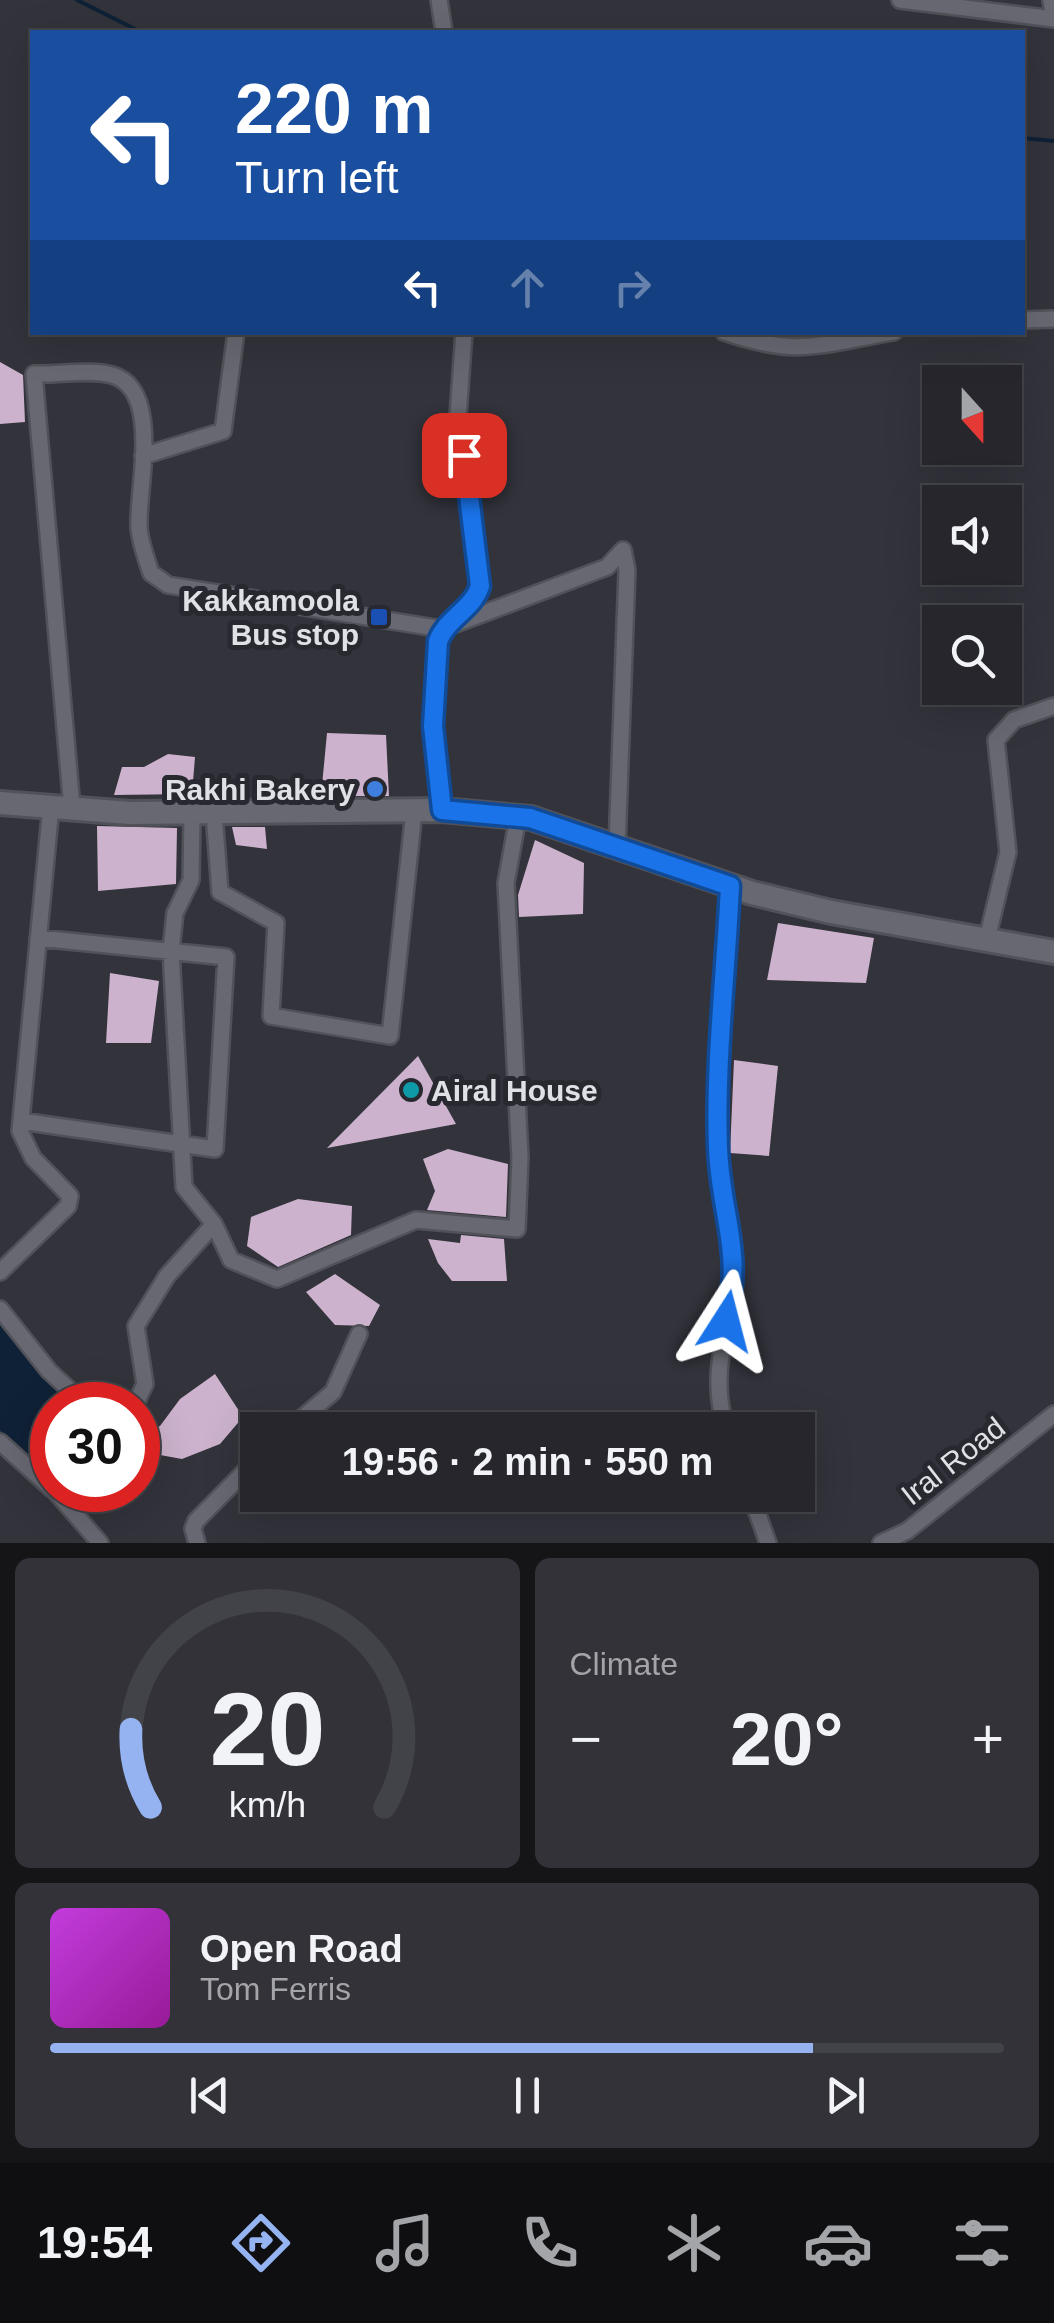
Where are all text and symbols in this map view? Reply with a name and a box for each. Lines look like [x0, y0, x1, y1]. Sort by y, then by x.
icon: left [70, 70, 200, 200]
text: 220 m [235, 70, 433, 148]
text: Turn left [235, 152, 398, 203]
icon: left [395, 260, 450, 315]
icon: ahead [500, 260, 555, 315]
icon: right [605, 260, 660, 315]
north arrow [922, 365, 1022, 465]
map controls [922, 365, 1022, 705]
pin [422, 413, 507, 498]
icon: arrive [437, 428, 492, 483]
button: sound [922, 485, 1022, 585]
place label: Kakkamoola Bus stop [182, 584, 359, 651]
button: search [922, 605, 1022, 705]
marker: Kakkamoola Bus stop [368, 606, 390, 628]
place label: Rakhi Bakery [165, 773, 355, 806]
marker: Rakhi Bakery [364, 778, 386, 800]
place label: Airal House [431, 1074, 598, 1107]
marker: Airal House [400, 1079, 422, 1101]
position arrow [674, 1269, 778, 1373]
speed limit sign: 30 [30, 1382, 160, 1512]
street label: Iral Road [895, 1411, 1011, 1511]
text: 19:56 · 2 min · 550 m [342, 1441, 713, 1483]
text: Climate [570, 1646, 678, 1682]
text: 20 [209, 1671, 325, 1787]
text: 20° [730, 1697, 843, 1781]
text: − [570, 1708, 602, 1770]
text: + [972, 1708, 1004, 1770]
text: km/h [229, 1785, 306, 1825]
text: Open Road [200, 1928, 403, 1970]
text: Tom Ferris [200, 1971, 351, 2007]
icon: previous [182, 2068, 237, 2123]
icon: pause [500, 2068, 555, 2123]
icon: next [818, 2068, 873, 2123]
icon: directions [226, 2208, 296, 2278]
icon: music [370, 2208, 440, 2278]
icon: phone [515, 2208, 585, 2278]
icon: climate [659, 2208, 729, 2278]
icon: car [803, 2208, 873, 2278]
icon: filters [947, 2208, 1017, 2278]
text: 19:54 [37, 2217, 152, 2268]

